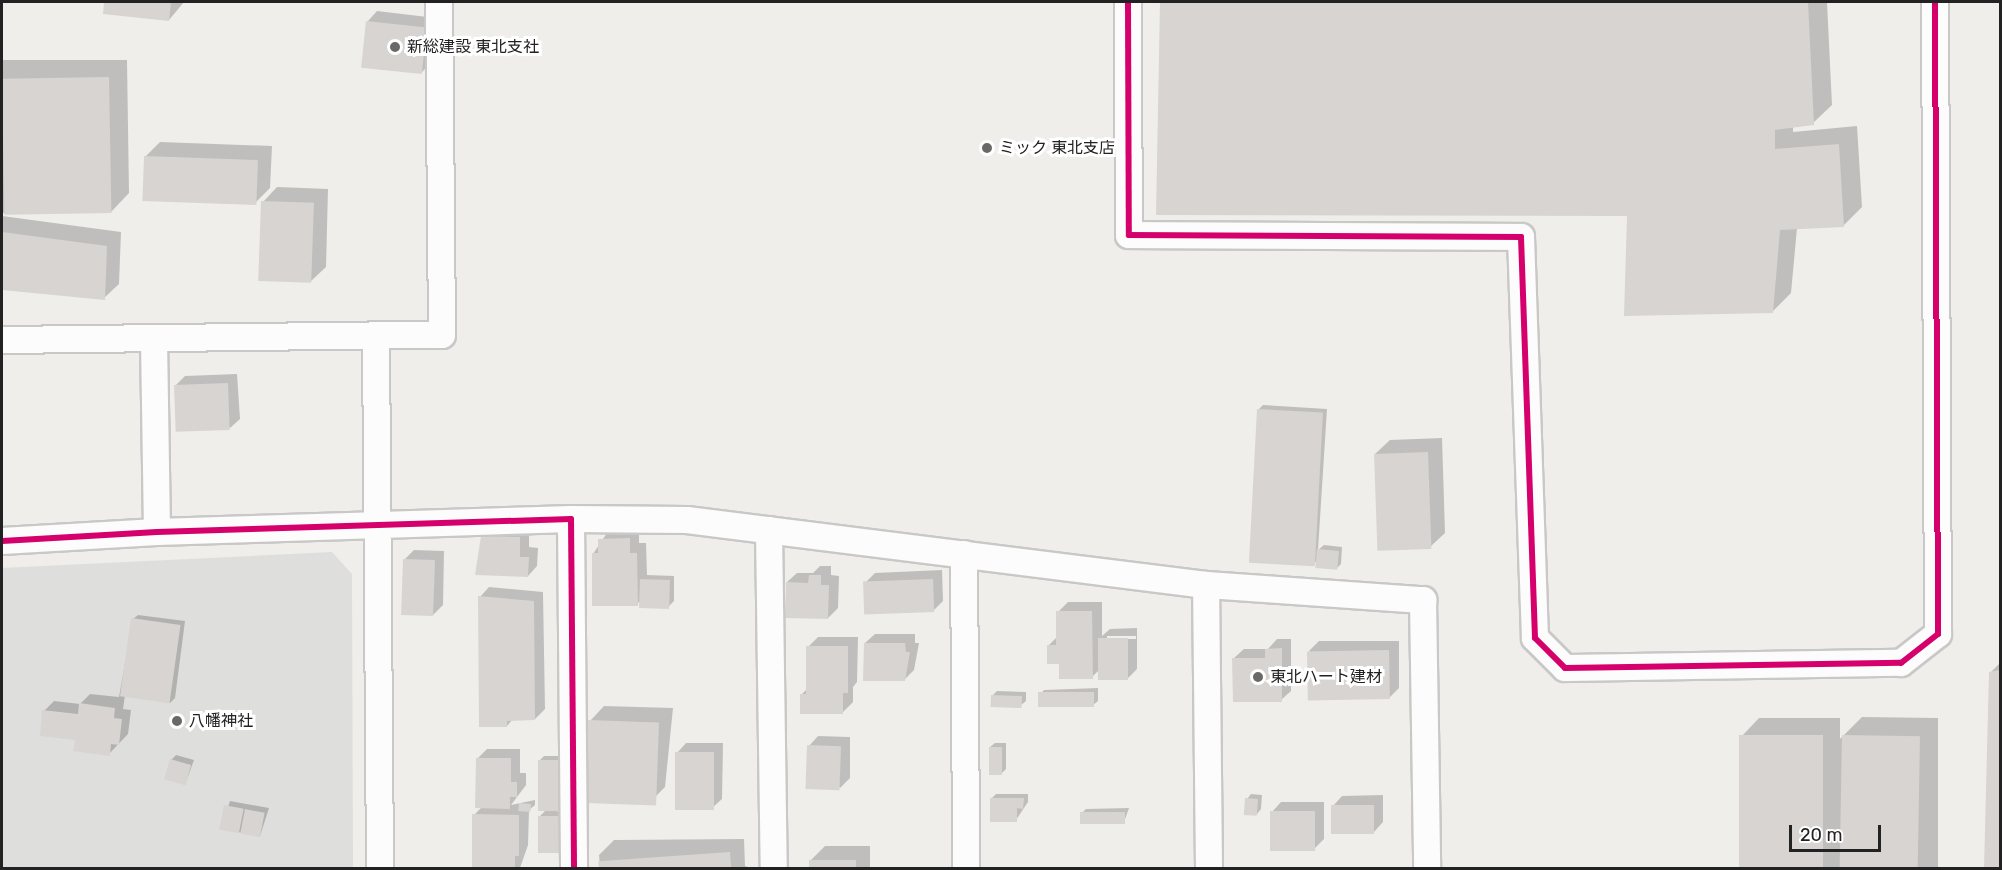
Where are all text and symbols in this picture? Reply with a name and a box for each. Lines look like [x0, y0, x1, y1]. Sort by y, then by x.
place label: 新総建設 東北支社 [407, 37, 539, 57]
marker: 新総建設 東北支社 [388, 40, 402, 54]
place label: ミック 東北支店 [999, 138, 1115, 158]
marker: ミック 東北支店 [980, 141, 994, 155]
place label: 東北ハート建材 [1270, 667, 1382, 687]
marker: 東北ハート建材 [1251, 670, 1265, 684]
place label: 八幡神社 [189, 711, 253, 731]
marker: 八幡神社 [170, 714, 184, 728]
scale bar [1792, 813, 1884, 851]
text: 20 m [1800, 824, 1842, 846]

